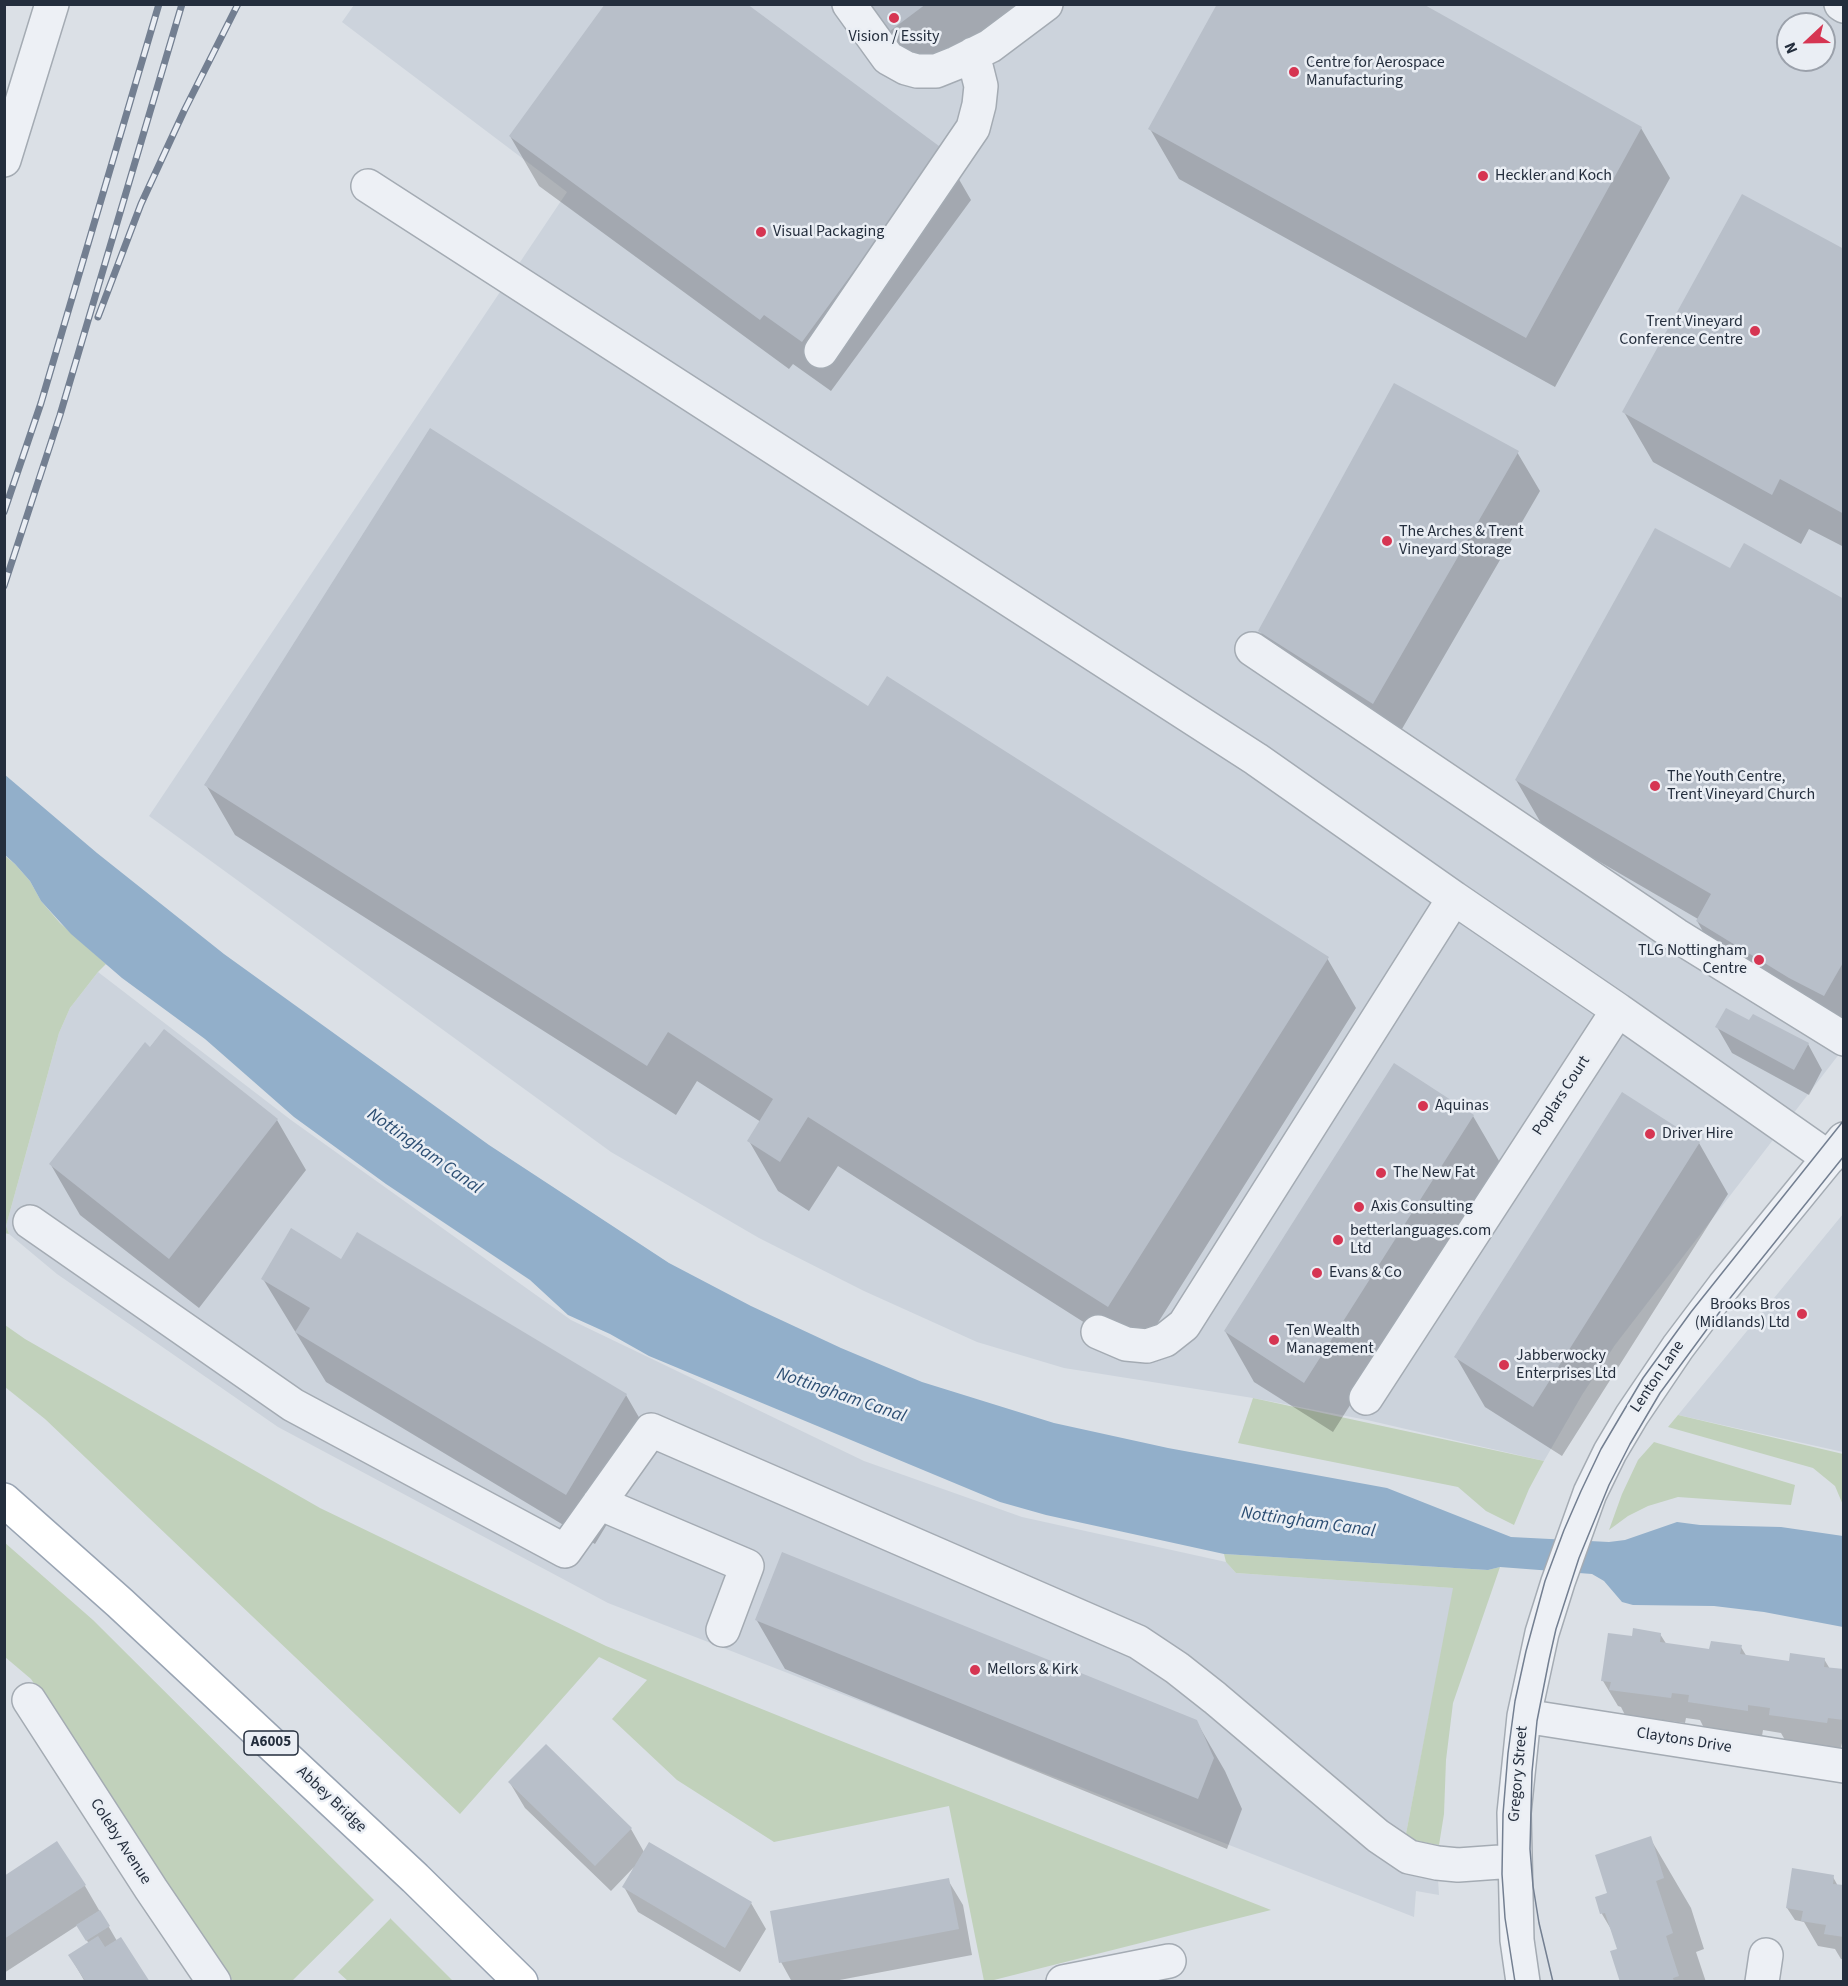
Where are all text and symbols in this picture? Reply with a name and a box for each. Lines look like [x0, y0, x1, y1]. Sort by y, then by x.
marker: Vision / Essity [887, 11, 901, 25]
north arrow [1776, 12, 1836, 72]
place label: Vision / Essity [849, 27, 939, 47]
text: N [1779, 39, 1803, 57]
place label: Centre for Aerospace Manufacturing [1306, 53, 1445, 91]
marker: Centre for Aerospace Manufacturing [1287, 65, 1301, 79]
place label: Heckler and Koch [1495, 166, 1612, 186]
marker: Heckler and Koch [1476, 169, 1490, 183]
place label: Visual Packaging [773, 222, 884, 242]
marker: Visual Packaging [754, 225, 768, 239]
place label: Trent Vineyard Conference Centre [1619, 312, 1743, 350]
marker: Trent Vineyard Conference Centre [1748, 324, 1762, 338]
place label: The Arches & Trent Vineyard Storage [1399, 522, 1524, 560]
marker: The Arches & Trent Vineyard Storage [1380, 534, 1394, 548]
place label: The Youth Centre, Trent Vineyard Church [1667, 767, 1815, 805]
marker: The Youth Centre, Trent Vineyard Church [1648, 779, 1662, 793]
place label: TLG Nottingham Centre [1638, 941, 1747, 979]
marker: TLG Nottingham Centre [1752, 953, 1766, 967]
street label: Poplars Court [1529, 1053, 1595, 1139]
place label: Aquinas [1435, 1096, 1489, 1116]
marker: Aquinas [1416, 1099, 1430, 1113]
water label: Nottingham Canal [362, 1104, 486, 1200]
place label: Driver Hire [1662, 1124, 1733, 1144]
marker: Driver Hire [1643, 1127, 1657, 1141]
place label: The New Fat [1393, 1163, 1475, 1183]
marker: The New Fat [1374, 1166, 1388, 1180]
place label: Axis Consulting [1371, 1197, 1473, 1217]
marker: Axis Consulting [1352, 1200, 1366, 1214]
place label: betterlanguages.com Ltd [1350, 1221, 1491, 1259]
marker: betterlanguages.com Ltd [1331, 1233, 1345, 1247]
place label: Evans & Co [1329, 1263, 1402, 1283]
marker: Evans & Co [1310, 1266, 1324, 1280]
place label: Brooks Bros (Midlands) Ltd [1695, 1295, 1790, 1333]
marker: Brooks Bros (Midlands) Ltd [1795, 1307, 1809, 1321]
place label: Ten Wealth Management [1286, 1321, 1374, 1359]
marker: Ten Wealth Management [1267, 1333, 1281, 1347]
street label: Lenton Lane [1627, 1337, 1689, 1417]
place label: Jabberwocky Enterprises Ltd [1516, 1346, 1616, 1384]
marker: Jabberwocky Enterprises Ltd [1497, 1358, 1511, 1372]
water label: Nottingham Canal [773, 1364, 909, 1428]
water label: Nottingham Canal [1239, 1503, 1377, 1543]
place label: Mellors & Kirk [987, 1660, 1078, 1680]
marker: Mellors & Kirk [968, 1663, 982, 1677]
street label: Claytons Drive [1635, 1724, 1733, 1758]
street label: Gregory Street [1505, 1725, 1533, 1823]
road number: A6005 [244, 1731, 298, 1755]
street label: Abbey Bridge [292, 1763, 370, 1837]
street label: Coleby Avenue [85, 1795, 155, 1889]

